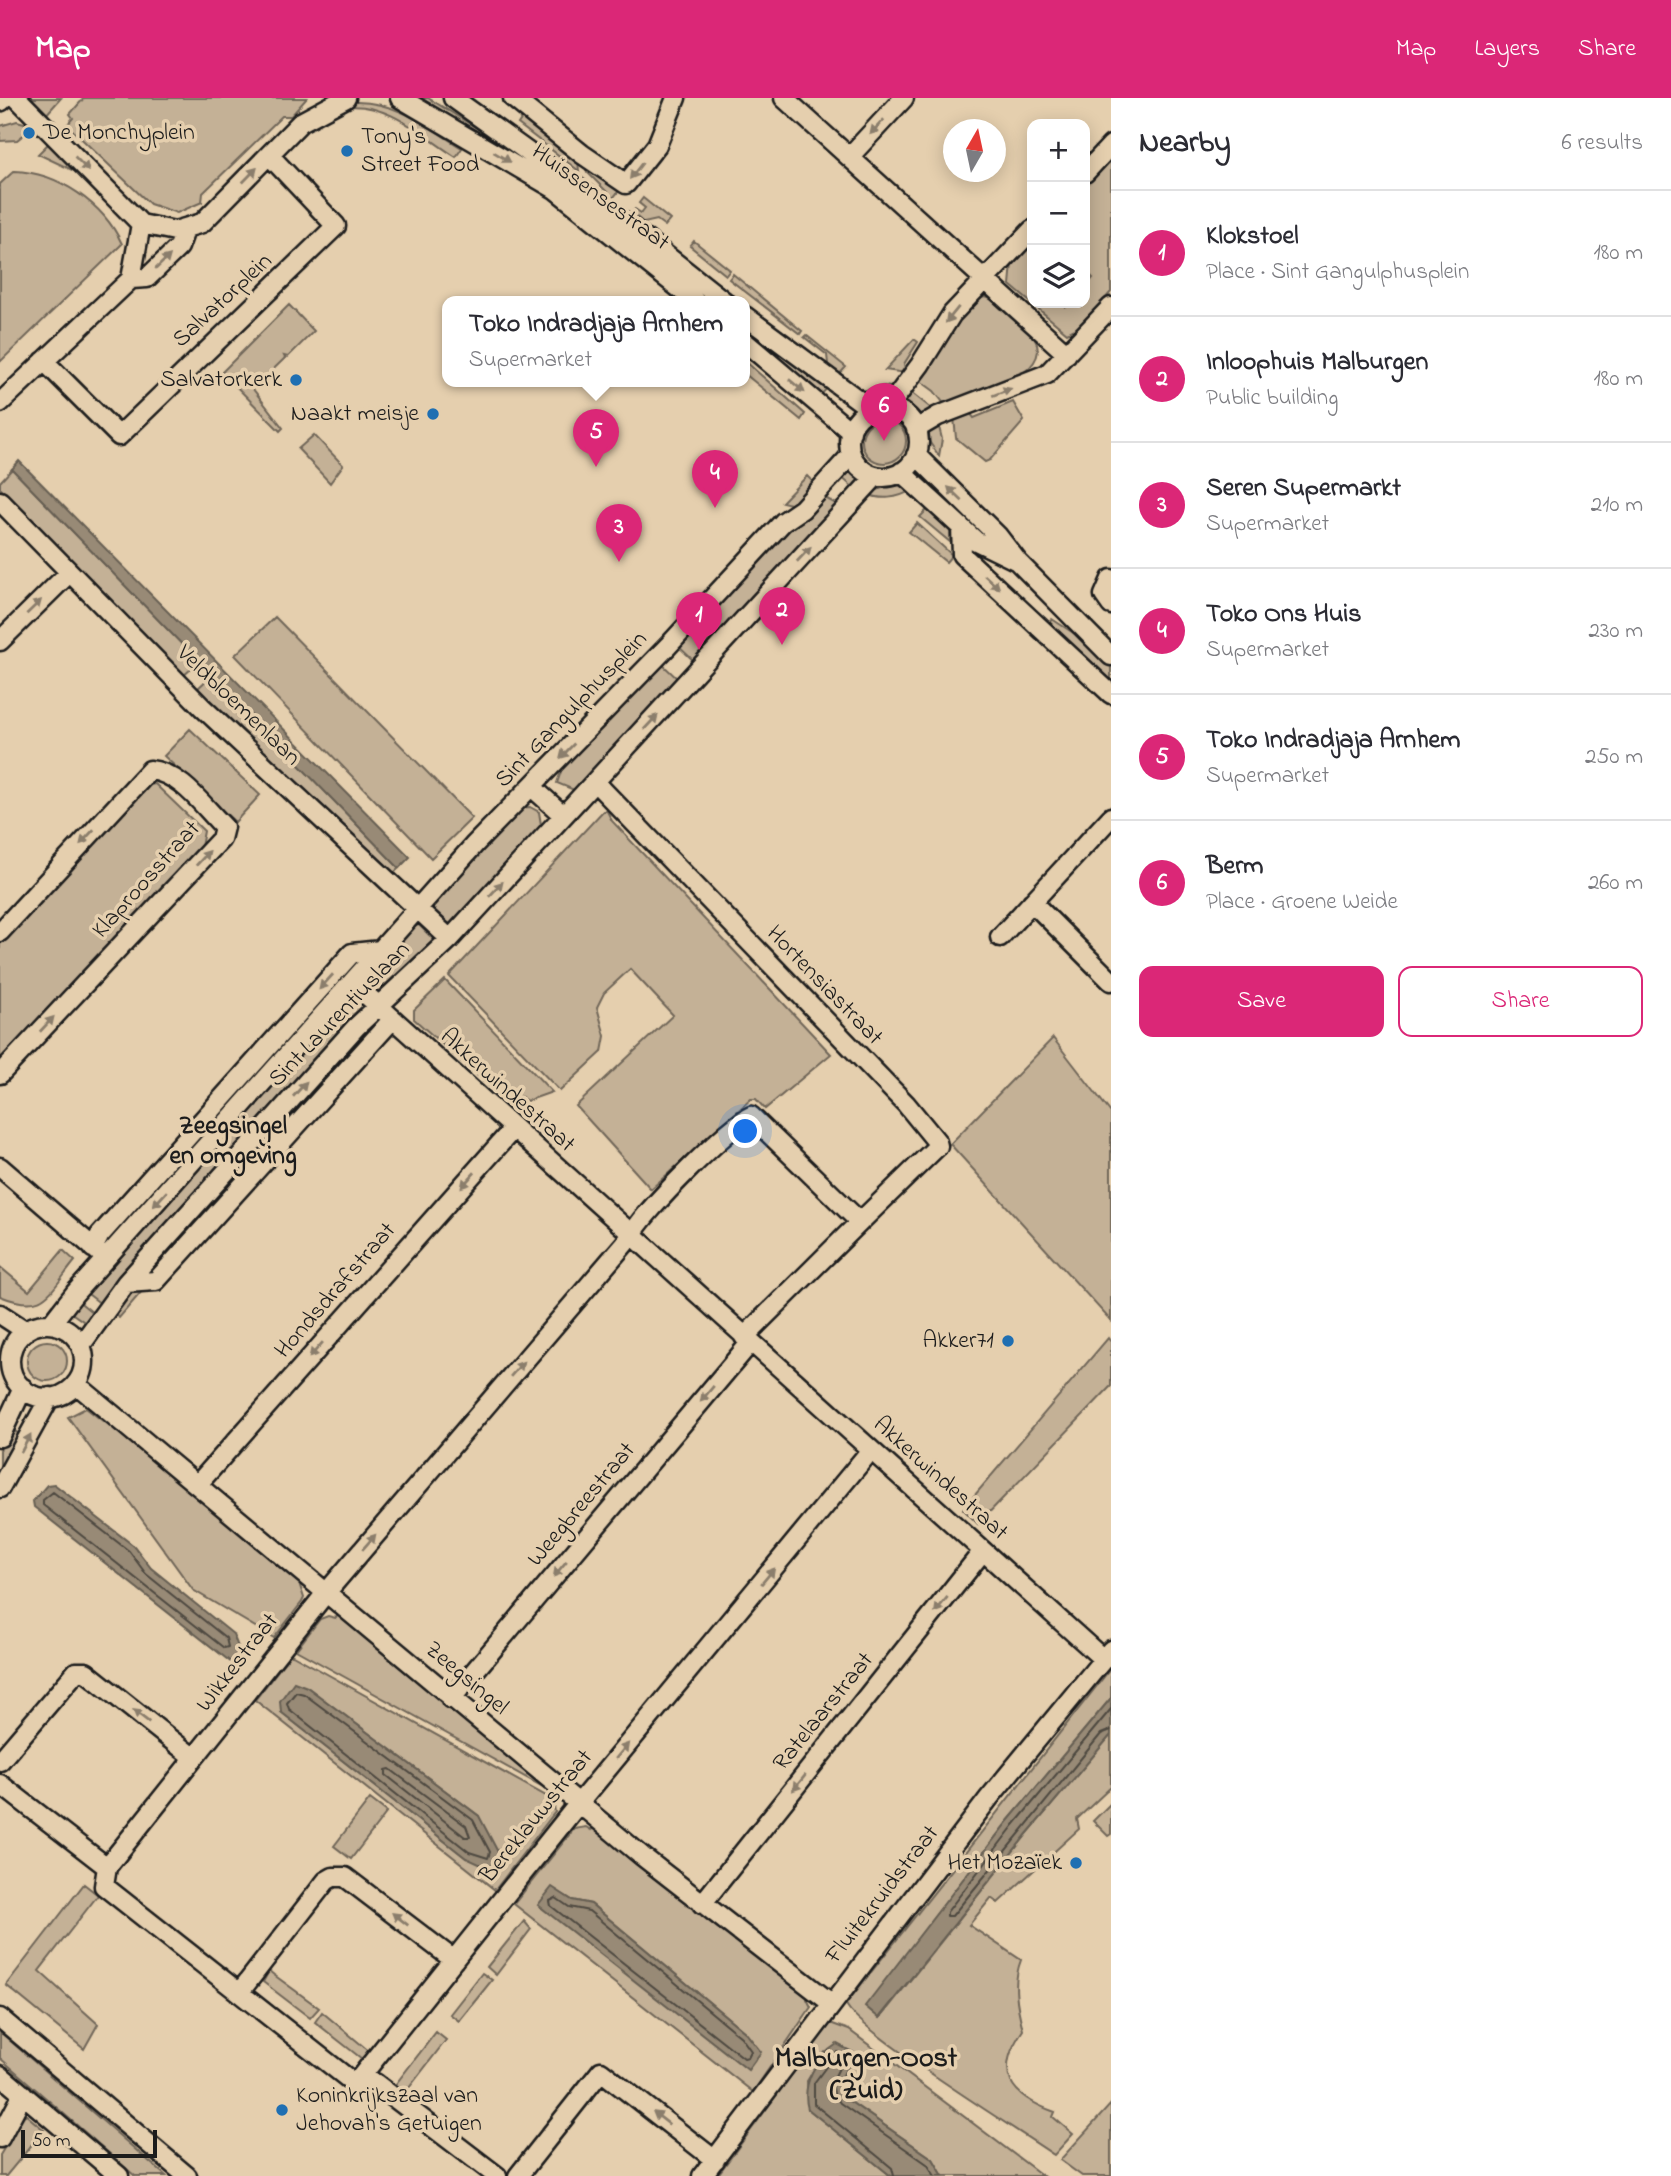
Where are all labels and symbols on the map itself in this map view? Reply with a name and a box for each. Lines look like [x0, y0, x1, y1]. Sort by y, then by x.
place label: De Monchyplein [42, 116, 195, 152]
one-way arrow [869, 118, 885, 135]
north arrow [943, 119, 1006, 182]
place label: Tony's Street Food [361, 120, 480, 183]
marker: De Monchyplein [21, 125, 37, 141]
street label: Huissensestraat [524, 136, 676, 260]
marker: Tony's Street Food [339, 143, 355, 159]
one-way arrow [492, 150, 511, 163]
one-way arrow [73, 155, 89, 172]
one-way arrow [629, 163, 644, 180]
one-way arrow [242, 167, 258, 184]
street label: Salvatorplein [165, 245, 281, 357]
one-way arrow [155, 253, 172, 270]
one-way arrow [945, 306, 960, 324]
place label: Salvatorkerk [160, 363, 282, 398]
marker: Salvatorkerk [288, 372, 304, 388]
one-way arrow [788, 378, 806, 393]
pin: 6 [861, 383, 907, 441]
one-way arrow [991, 386, 1012, 397]
place label: Naakt meisje [291, 397, 419, 432]
marker: Naakt meisje [425, 406, 441, 422]
pin: 5 [573, 409, 619, 467]
pin: 4 [692, 450, 738, 508]
one-way arrow [946, 486, 963, 503]
pin: 3 [596, 504, 642, 562]
one-way arrow [796, 545, 812, 563]
one-way arrow [983, 574, 1000, 590]
pin: 2 [759, 587, 805, 645]
pin: 1 [676, 592, 722, 650]
one-way arrow [26, 599, 42, 616]
street label: Sint Gangulphusplein [488, 623, 656, 797]
street label: Veldbloemenlaan [167, 637, 308, 775]
one-way arrow [642, 714, 658, 731]
one-way arrow [559, 743, 576, 760]
street label: Klaproosstraat [84, 813, 210, 947]
one-way arrow [80, 828, 96, 845]
one-way arrow [194, 850, 210, 867]
one-way arrow [488, 881, 504, 898]
street label: Hortensiastraat [757, 918, 891, 1054]
street label: Sint Laurentiuslaan [261, 934, 419, 1096]
one-way arrow [318, 973, 334, 991]
one-way arrow [38, 1016, 54, 1033]
street label: Akkerwindestraat [431, 1021, 583, 1161]
one-way arrow [292, 1080, 307, 1097]
district label: Zeegsingel en omgeving [169, 1108, 297, 1177]
your location [728, 1114, 762, 1148]
one-way arrow [460, 1171, 476, 1188]
one-way arrow [152, 1190, 168, 1208]
street label: Hondsdrafstraat [267, 1215, 405, 1367]
place label: Akker71 [922, 1324, 994, 1359]
marker: Akker71 [1000, 1333, 1016, 1349]
one-way arrow [309, 1341, 325, 1358]
one-way arrow [509, 1360, 525, 1378]
one-way arrow [699, 1385, 714, 1403]
street label: Akkerwindestraat [864, 1409, 1016, 1549]
one-way arrow [20, 1433, 32, 1453]
street label: Weegbreestraat [519, 1435, 645, 1575]
one-way arrow [361, 1533, 376, 1550]
one-way arrow [553, 1560, 568, 1577]
one-way arrow [760, 1568, 775, 1585]
one-way arrow [933, 1595, 948, 1613]
street label: Wikkestraat [188, 1606, 288, 1720]
street label: Zeegsingel [416, 1633, 516, 1725]
street label: Ratelaarstraat [765, 1645, 883, 1779]
one-way arrow [132, 1708, 150, 1723]
street label: Bereklauwstraat [471, 1742, 602, 1892]
one-way arrow [614, 1742, 630, 1760]
one-way arrow [792, 1774, 807, 1791]
street label: Fluitekruidstraat [817, 1818, 948, 1973]
place label: Het Mozaïek [948, 1846, 1062, 1881]
marker: Het Mozaïek [1068, 1855, 1084, 1871]
one-way arrow [391, 1911, 409, 1926]
district label: Malburgen-Oost (Zuid) [775, 2039, 958, 2112]
place label: Koninkrijkszaal van Jehovah's Getuigen [296, 2079, 482, 2142]
marker: Koninkrijkszaal van Jehovah's Getuigen [274, 2102, 290, 2118]
one-way arrow [652, 2111, 670, 2125]
scale bar [21, 2127, 158, 2159]

